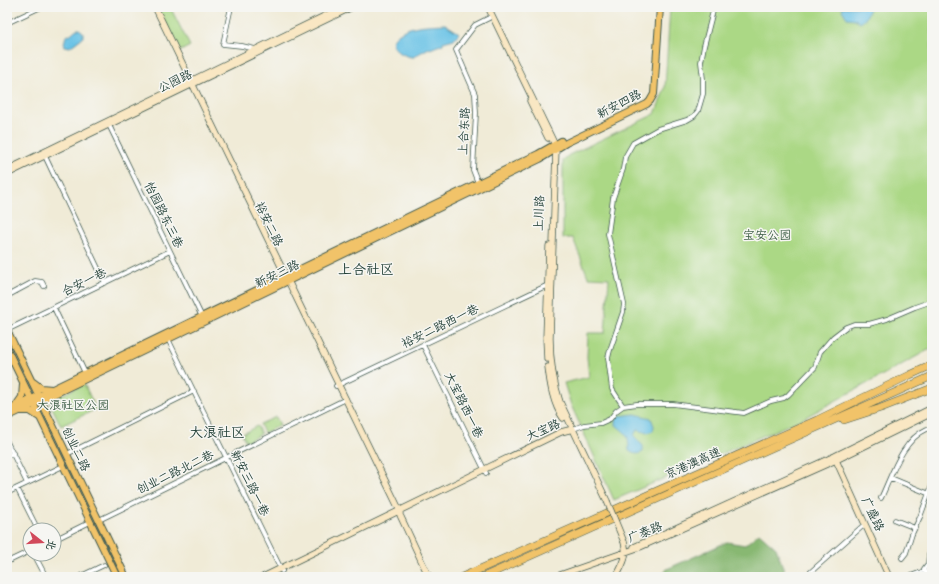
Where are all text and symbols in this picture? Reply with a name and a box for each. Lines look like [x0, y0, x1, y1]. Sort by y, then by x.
street label: 公园路 [155, 65, 194, 95]
street label: 新安四路 [594, 85, 644, 121]
street label: 上合东路 [454, 107, 472, 155]
street label: 怡园路东三巷 [142, 179, 188, 250]
street label: 上川路 [529, 195, 547, 231]
street label: 裕安二路 [252, 198, 288, 249]
park label: 宝安公园 [743, 226, 791, 242]
street label: 新安三路 [251, 255, 302, 291]
district label: 上合社区 [338, 259, 394, 278]
street label: 合安一巷 [58, 263, 109, 299]
street label: 裕安二路西一巷 [398, 299, 481, 351]
street label: 大宝路西一巷 [442, 369, 488, 440]
park label: 大浪社区公园 [37, 396, 109, 412]
street label: 大宝路 [523, 414, 562, 444]
district label: 大浪社区 [189, 422, 245, 441]
street label: 创业二路 [59, 423, 95, 474]
street label: 京港澳高速 [662, 443, 723, 482]
street label: 创业二路北二巷 [133, 445, 216, 497]
street label: 新安三路一巷 [228, 447, 274, 518]
street label: 广盛路 [859, 494, 889, 533]
street label: 广泰路 [625, 517, 664, 545]
north arrow [22, 522, 62, 562]
text: 北 [43, 538, 61, 553]

